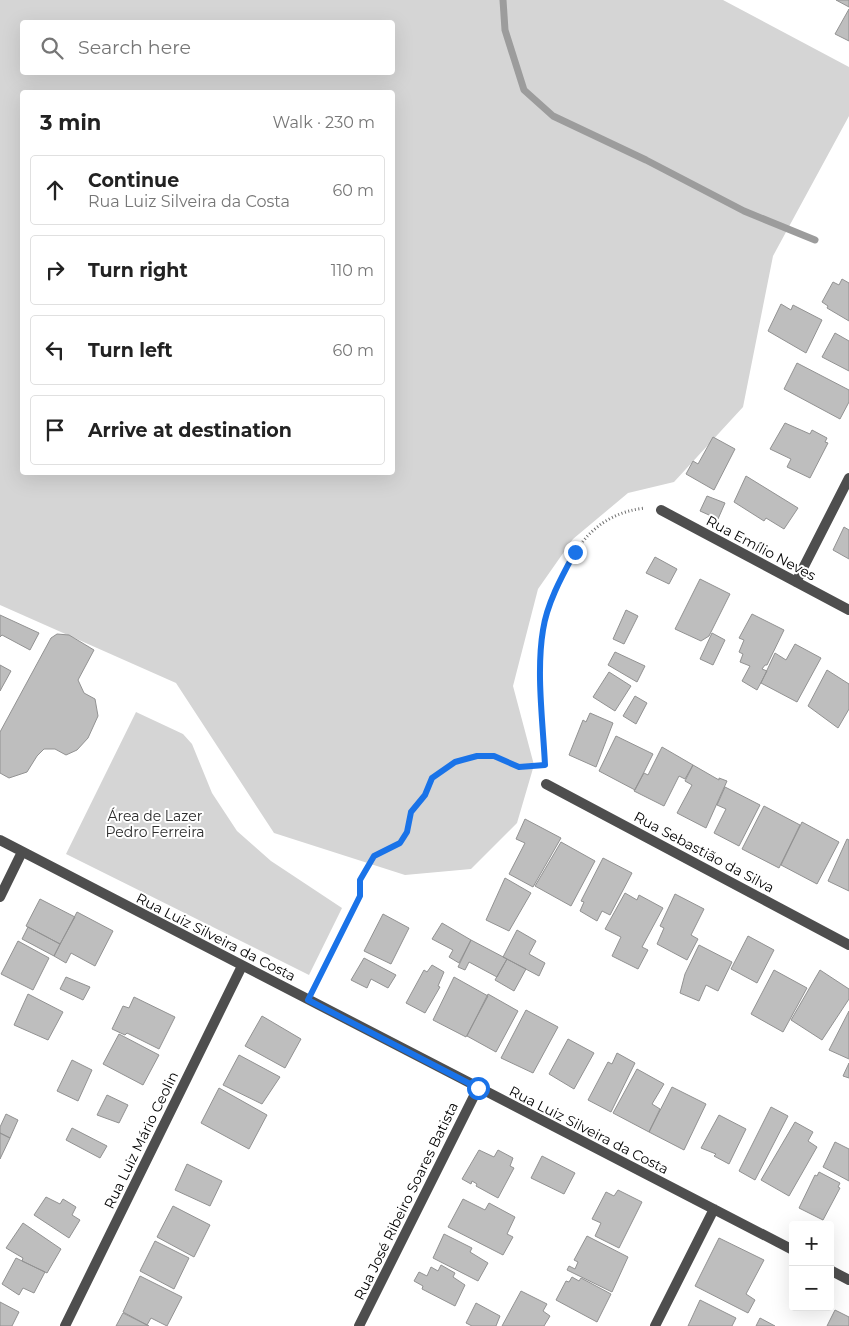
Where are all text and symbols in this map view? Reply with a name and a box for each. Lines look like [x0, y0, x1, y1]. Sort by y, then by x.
search box [20, 20, 395, 75]
icon: search [38, 34, 66, 62]
text: Search here [78, 36, 191, 59]
text: 3 min [40, 110, 101, 135]
text: Walk · 230 m [273, 113, 375, 132]
text: Continue [88, 169, 179, 192]
icon: ahead [41, 176, 69, 204]
text: 60 m [332, 181, 374, 200]
text: Rua Luiz Silveira da Costa [88, 192, 290, 211]
icon: right [41, 256, 69, 284]
text: Turn right [88, 259, 188, 282]
text: 110 m [331, 261, 374, 280]
icon: left [41, 336, 69, 364]
text: Turn left [88, 339, 173, 362]
text: 60 m [332, 341, 374, 360]
icon: arrive [41, 416, 69, 444]
text: Arrive at destination [88, 419, 292, 442]
street label: Rua Emílio Neves [703, 511, 819, 585]
route end [564, 541, 587, 564]
park label: Área de Lazer Pedro Ferreira [105, 807, 205, 841]
street label: Rua Sebastião da Silva [631, 807, 777, 897]
street label: Rua Luiz Silveira da Costa [133, 889, 299, 985]
street label: Rua Luiz Mário Ceolin [100, 1068, 182, 1212]
route start [467, 1077, 490, 1100]
street label: Rua Luiz Silveira da Costa [506, 1082, 672, 1178]
street label: Rua José Ribeiro Soares Batista [350, 1099, 462, 1303]
map controls [789, 1221, 834, 1311]
button: + [789, 1221, 834, 1266]
button: − [789, 1266, 834, 1311]

